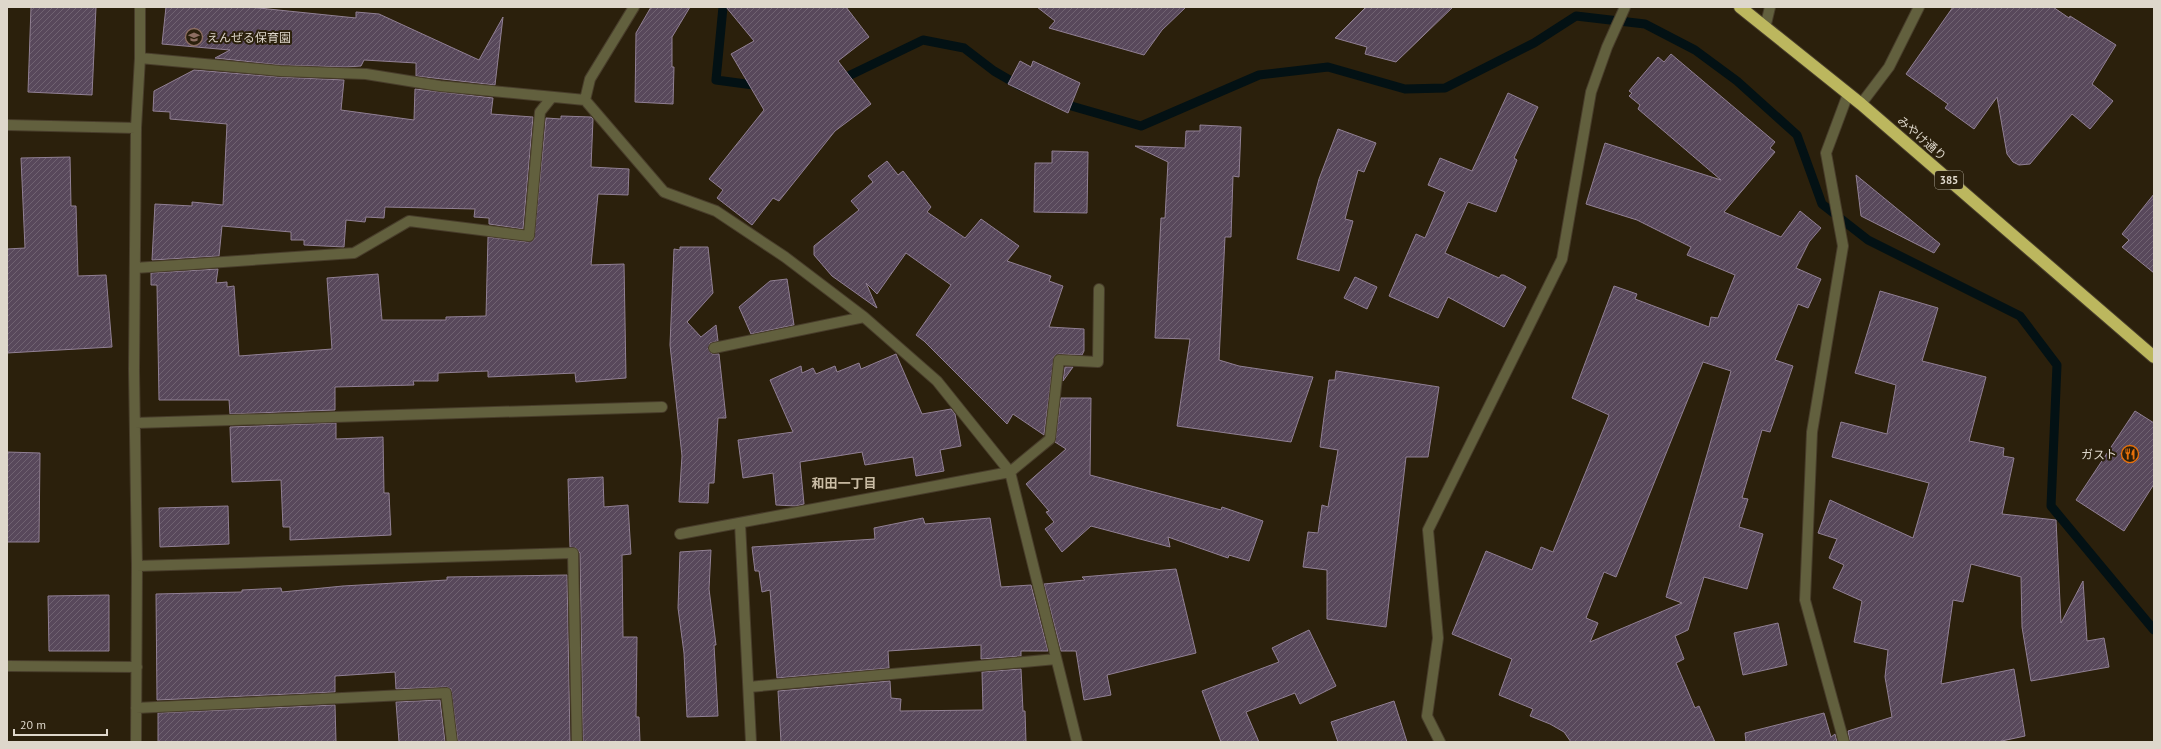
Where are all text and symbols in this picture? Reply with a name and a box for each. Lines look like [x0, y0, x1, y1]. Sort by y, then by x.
school or university icon: えんぜる保育園 [184, 27, 204, 47]
place label: えんぜる保育園 [207, 30, 291, 45]
street label: みやけ通り [1894, 113, 1950, 163]
road number: 385 [1935, 171, 1963, 189]
restaurant icon: ガスト [2120, 444, 2140, 464]
place label: ガスト [2081, 447, 2117, 462]
district label: 和田一丁目 [811, 475, 877, 492]
scale bar [14, 711, 107, 737]
text: 20 m [20, 717, 46, 732]

